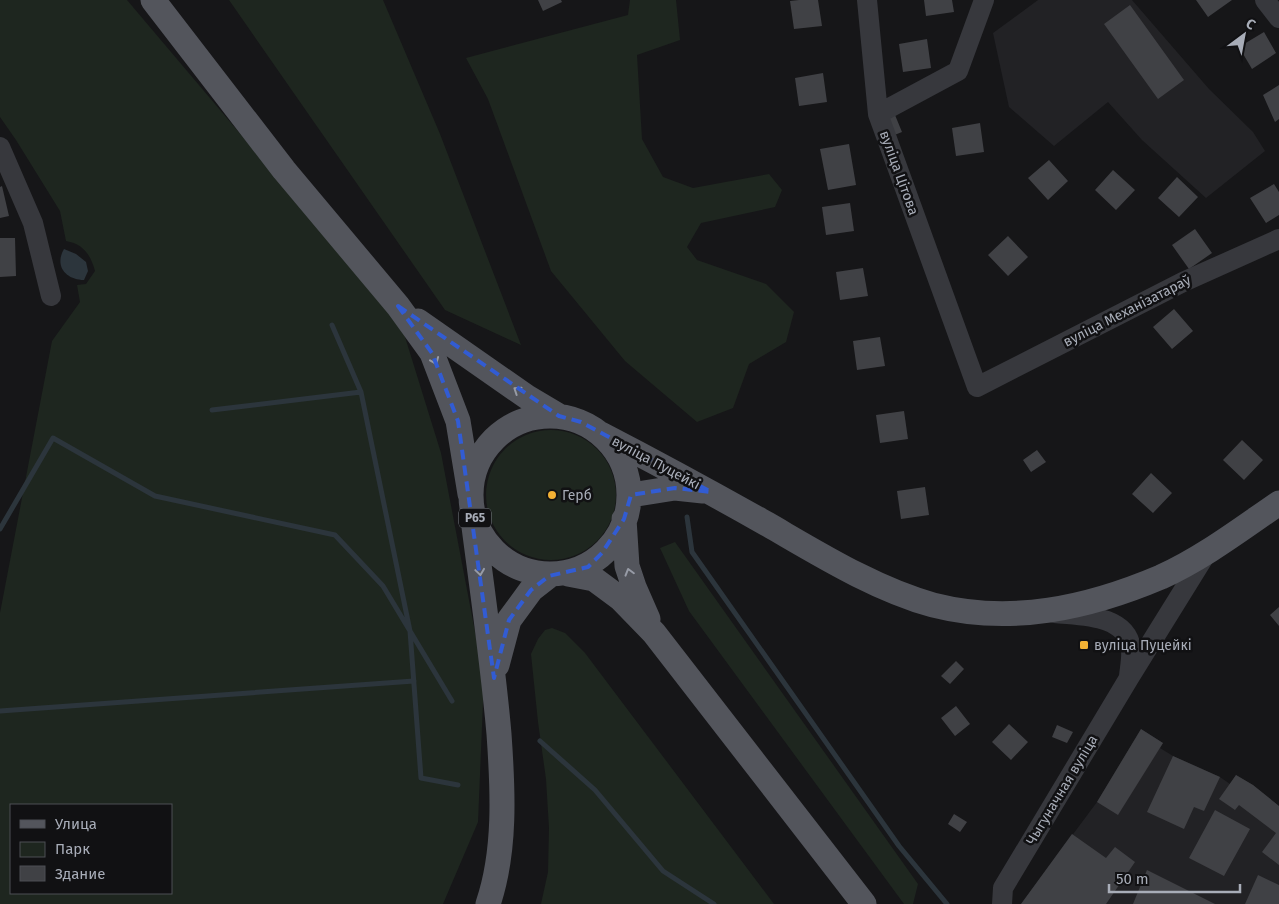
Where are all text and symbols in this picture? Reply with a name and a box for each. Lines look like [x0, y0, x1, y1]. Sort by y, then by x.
north arrow [1219, 10, 1269, 60]
text: С [1243, 15, 1259, 34]
street label: вуліца Цітова [876, 128, 922, 218]
street label: вуліца Механізатараў [1060, 271, 1194, 351]
one-way arrow [429, 356, 439, 364]
one-way arrow [514, 387, 523, 396]
street label: вуліца Пуцейкі [609, 433, 703, 493]
place label: Герб [562, 487, 592, 504]
marker: Герб [546, 489, 558, 501]
road number: Р65 [459, 508, 491, 528]
one-way arrow [625, 568, 635, 576]
one-way arrow [474, 569, 485, 577]
place label: вуліца Пуцейкі [1094, 637, 1192, 654]
marker: вуліца Пуцейкі [1078, 639, 1090, 651]
street label: Чыгуначная вуліца [1023, 732, 1101, 848]
legend [10, 804, 172, 894]
text: Улица [55, 815, 97, 833]
text: Парк [55, 840, 90, 858]
scale bar [1109, 862, 1240, 894]
text: Здание [55, 865, 105, 883]
text: 50 m [1116, 870, 1149, 888]

